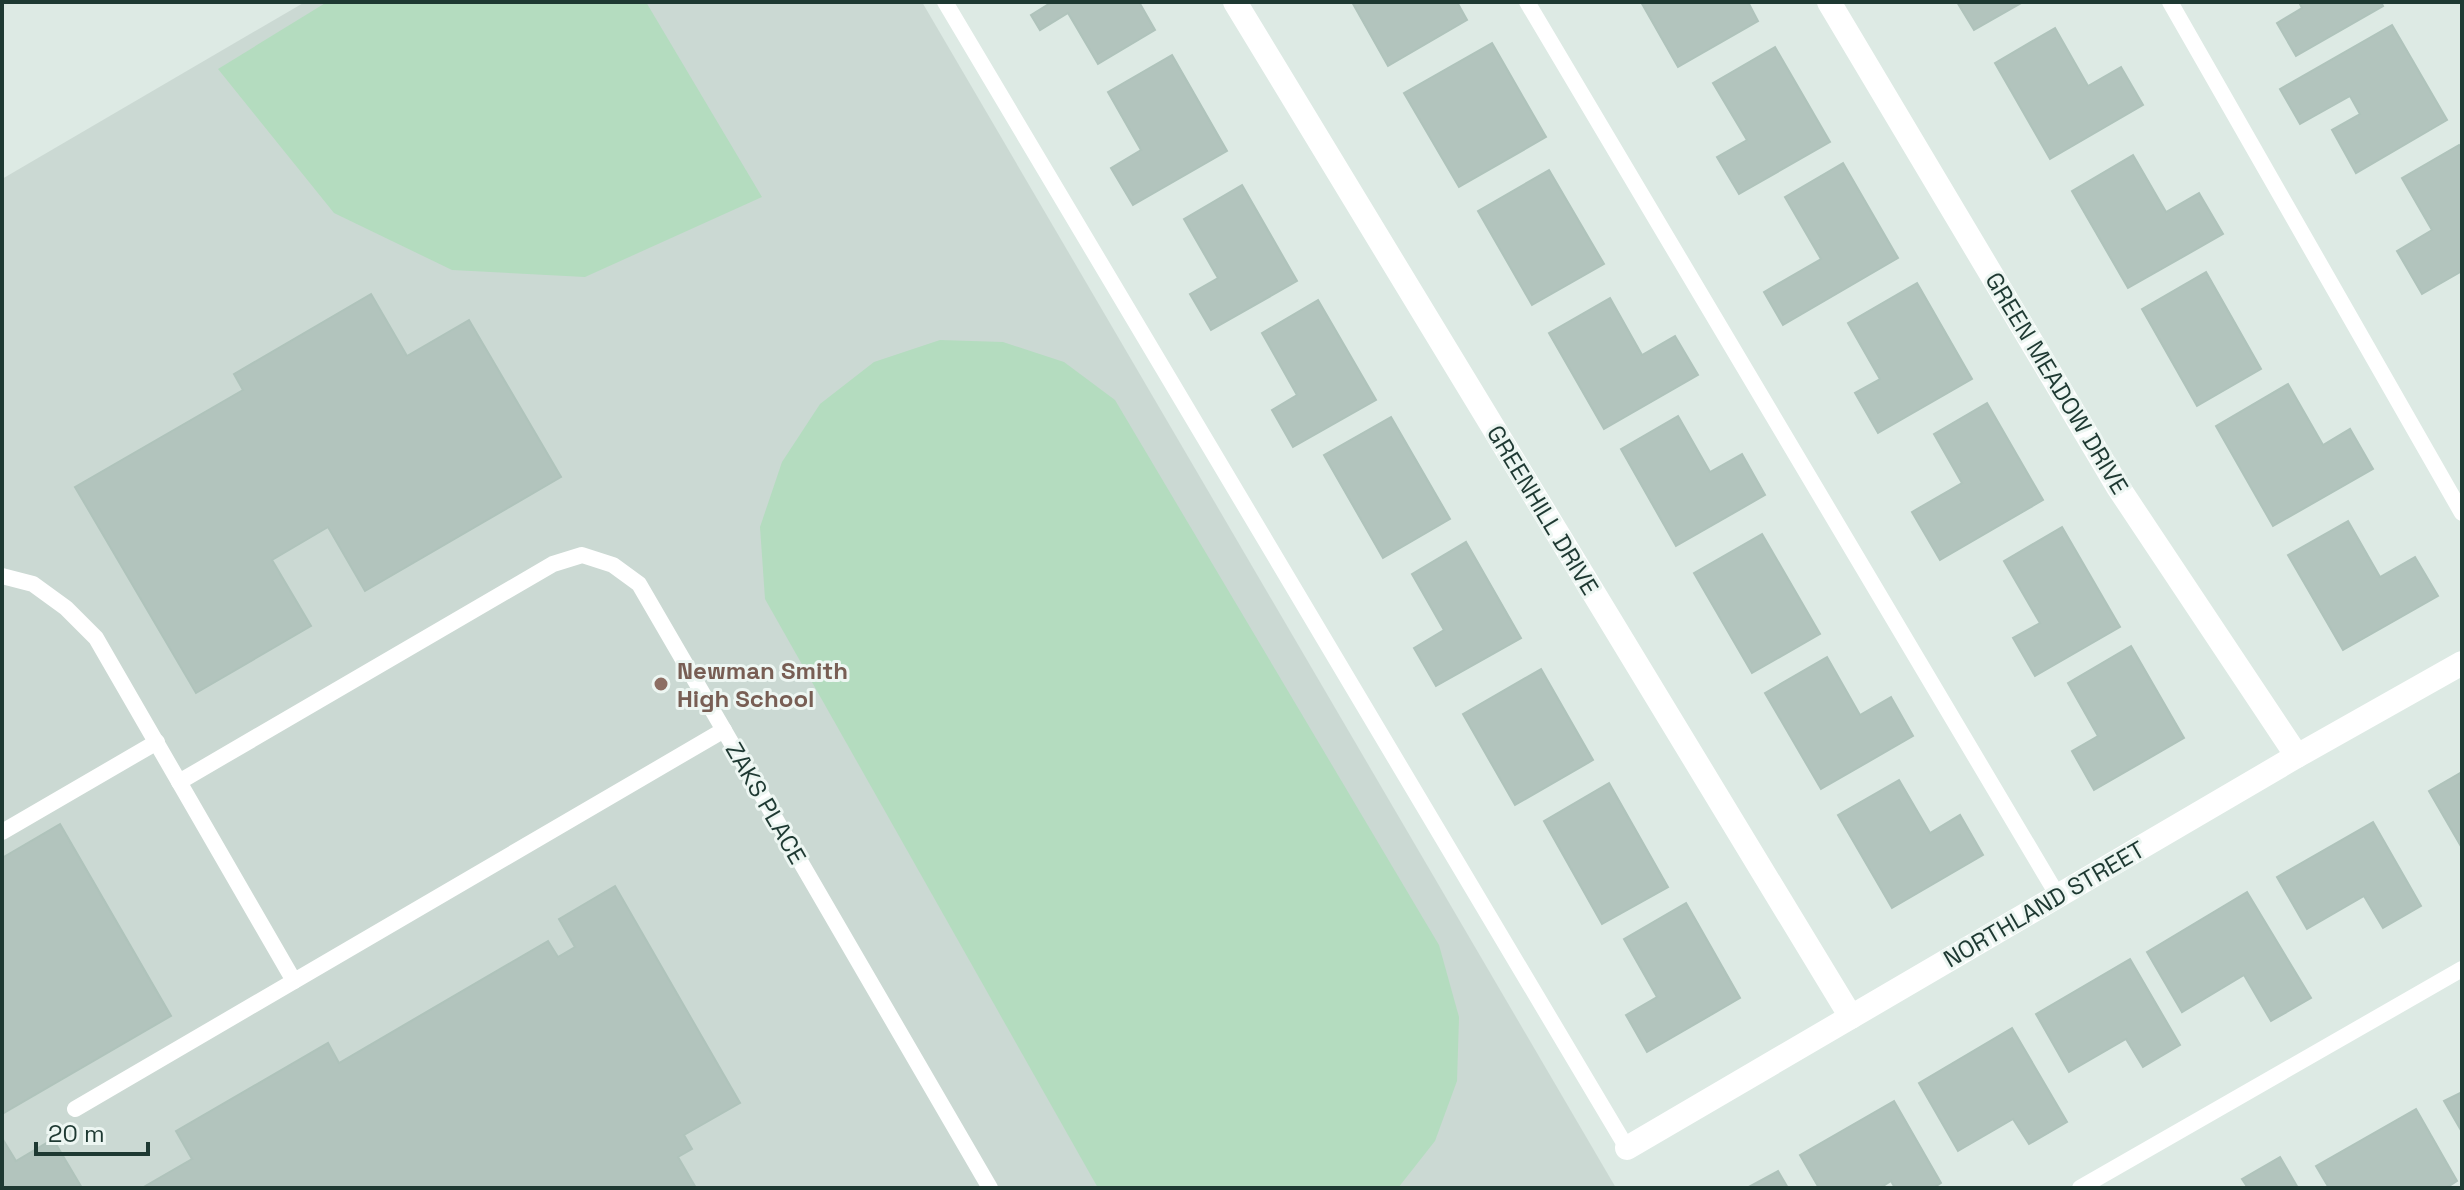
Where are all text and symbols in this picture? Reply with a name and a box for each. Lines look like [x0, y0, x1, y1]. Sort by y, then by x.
street label: GREEN MEADOW DRIVE [1978, 266, 2136, 500]
street label: GREENHILL DRIVE [1480, 419, 1606, 601]
place label: Newman Smith High School [677, 655, 848, 714]
marker: Newman Smith High School [652, 675, 670, 693]
street label: ZAKS PLACE [719, 736, 813, 870]
street label: NORTHLAND STREET [1938, 834, 2150, 974]
scale bar [36, 1106, 148, 1156]
text: 20 m [48, 1118, 105, 1149]

